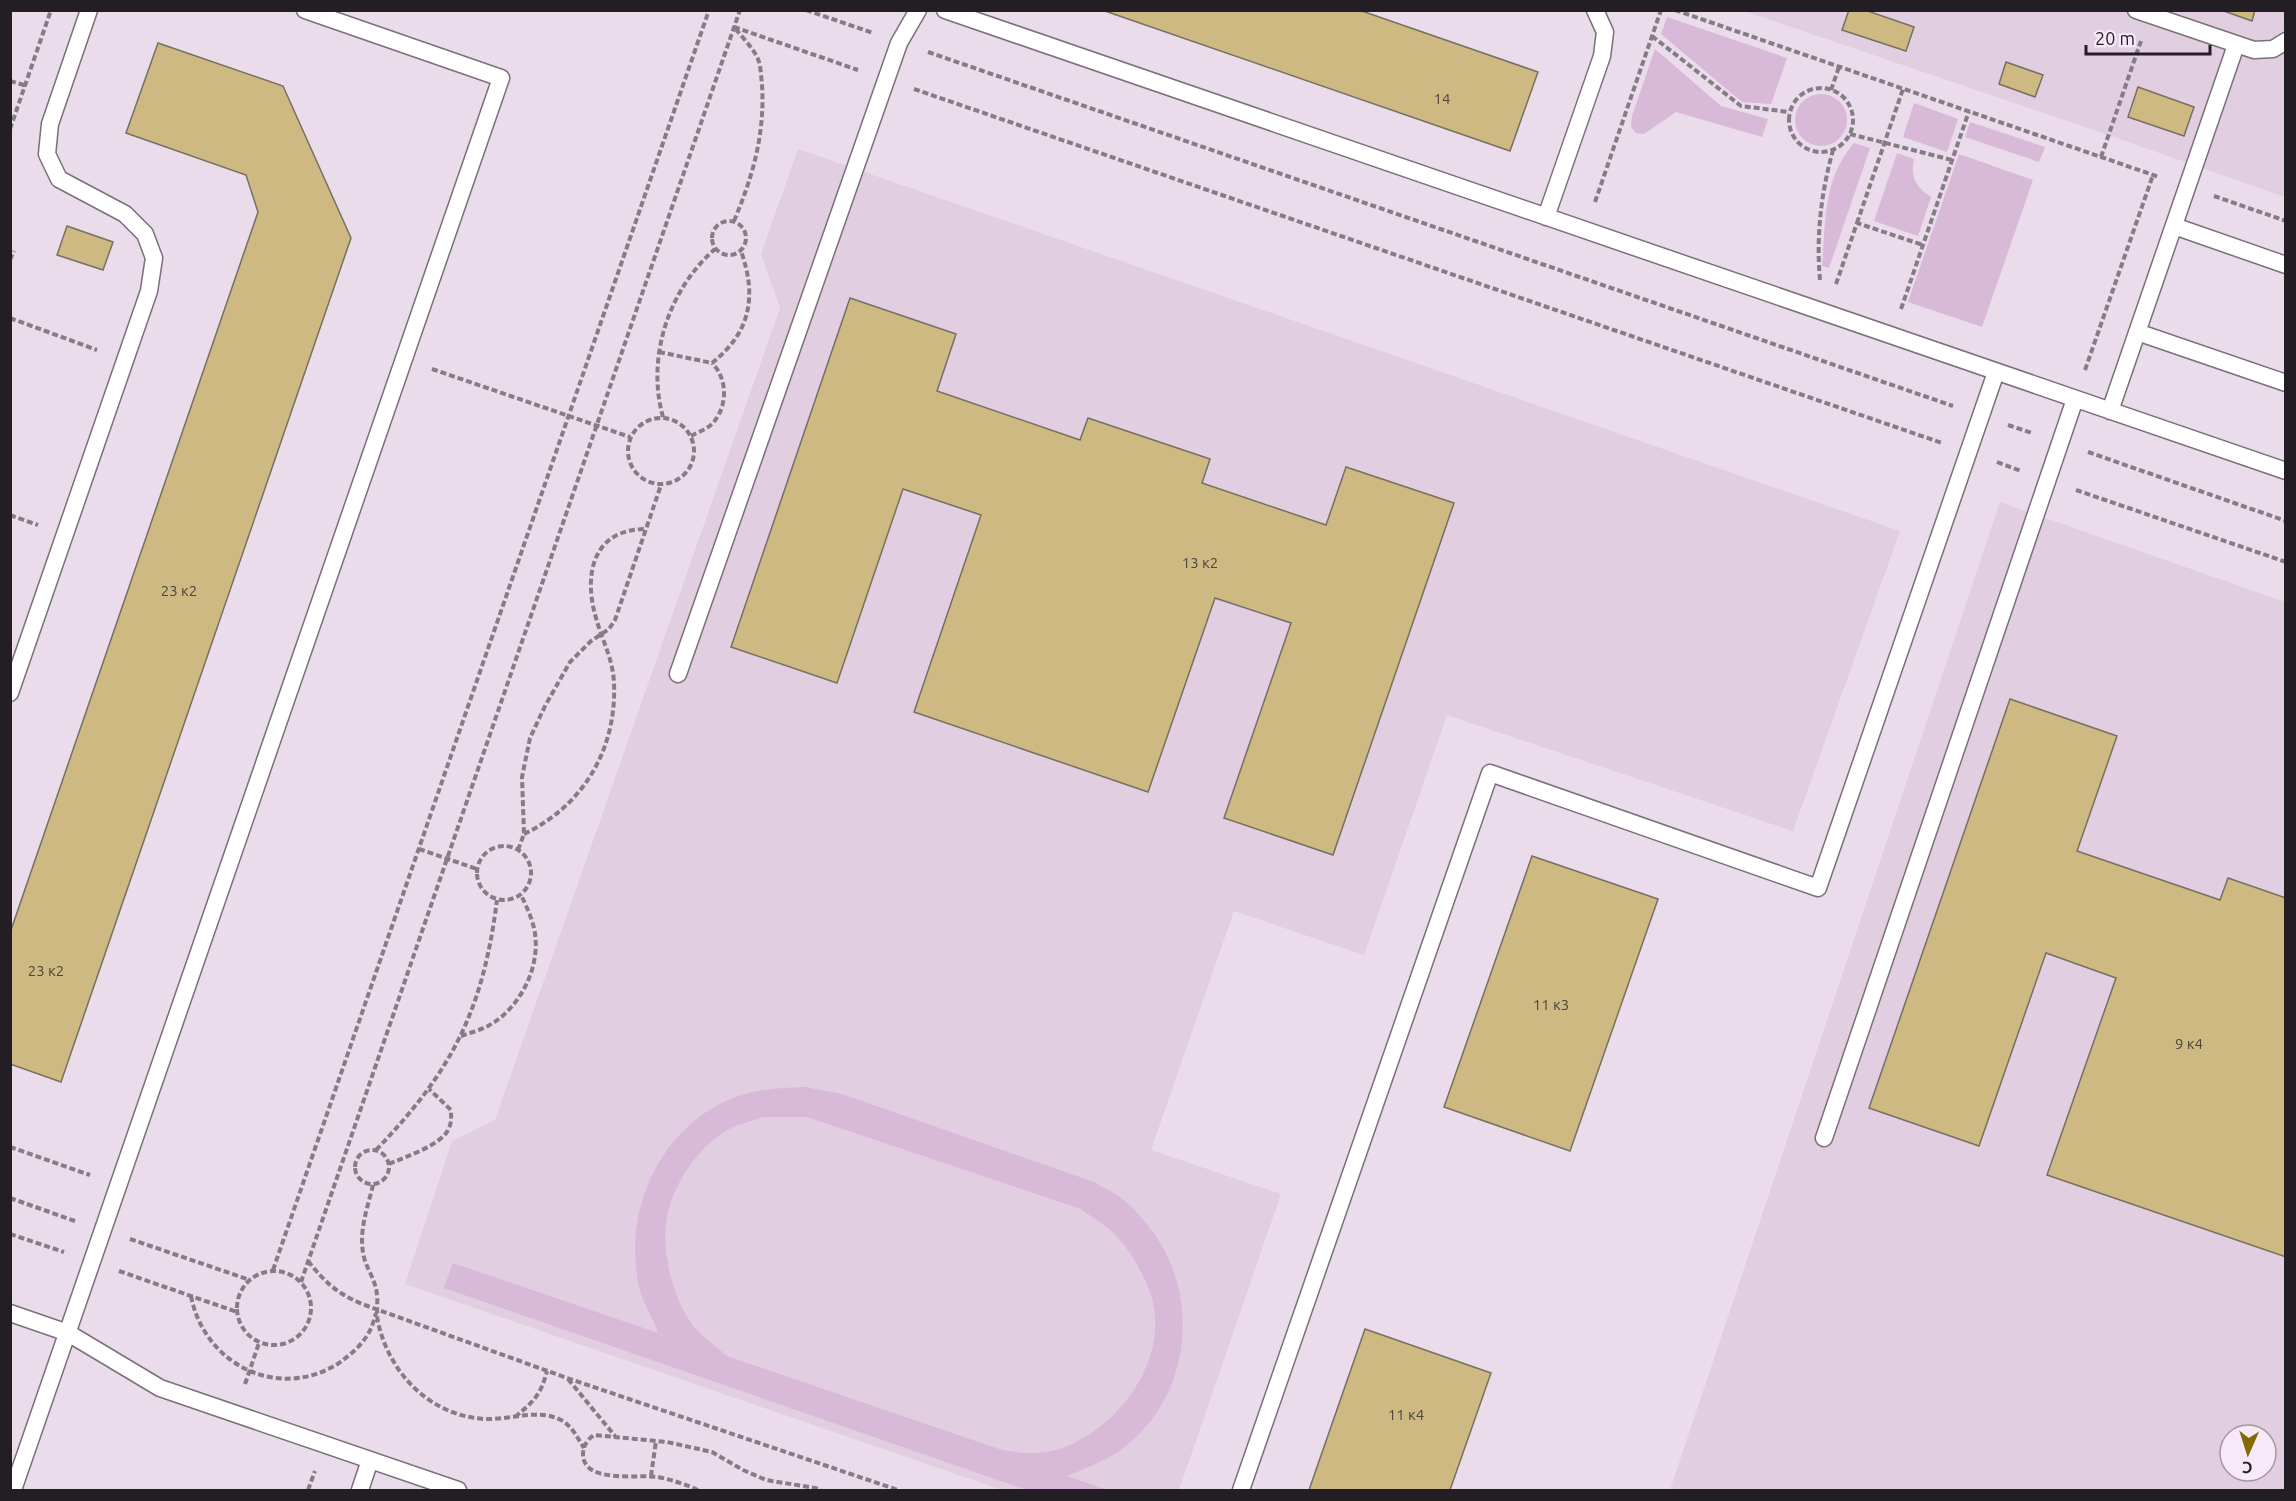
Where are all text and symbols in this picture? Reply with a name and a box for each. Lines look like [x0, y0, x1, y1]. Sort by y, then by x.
scale bar [2086, 18, 2210, 56]
text: 20 m [2095, 28, 2135, 48]
house number: 14 [1434, 90, 1450, 107]
house number: 13 к2 [1182, 554, 1218, 571]
house number: 23 к2 [161, 582, 197, 599]
house number: 23 к2 [28, 962, 64, 979]
house number: 11 к3 [1533, 996, 1569, 1013]
house number: 9 к4 [2175, 1035, 2203, 1052]
house number: 11 к4 [1388, 1406, 1424, 1423]
north arrow [2218, 1423, 2278, 1483]
text: С [2242, 1459, 2253, 1477]

